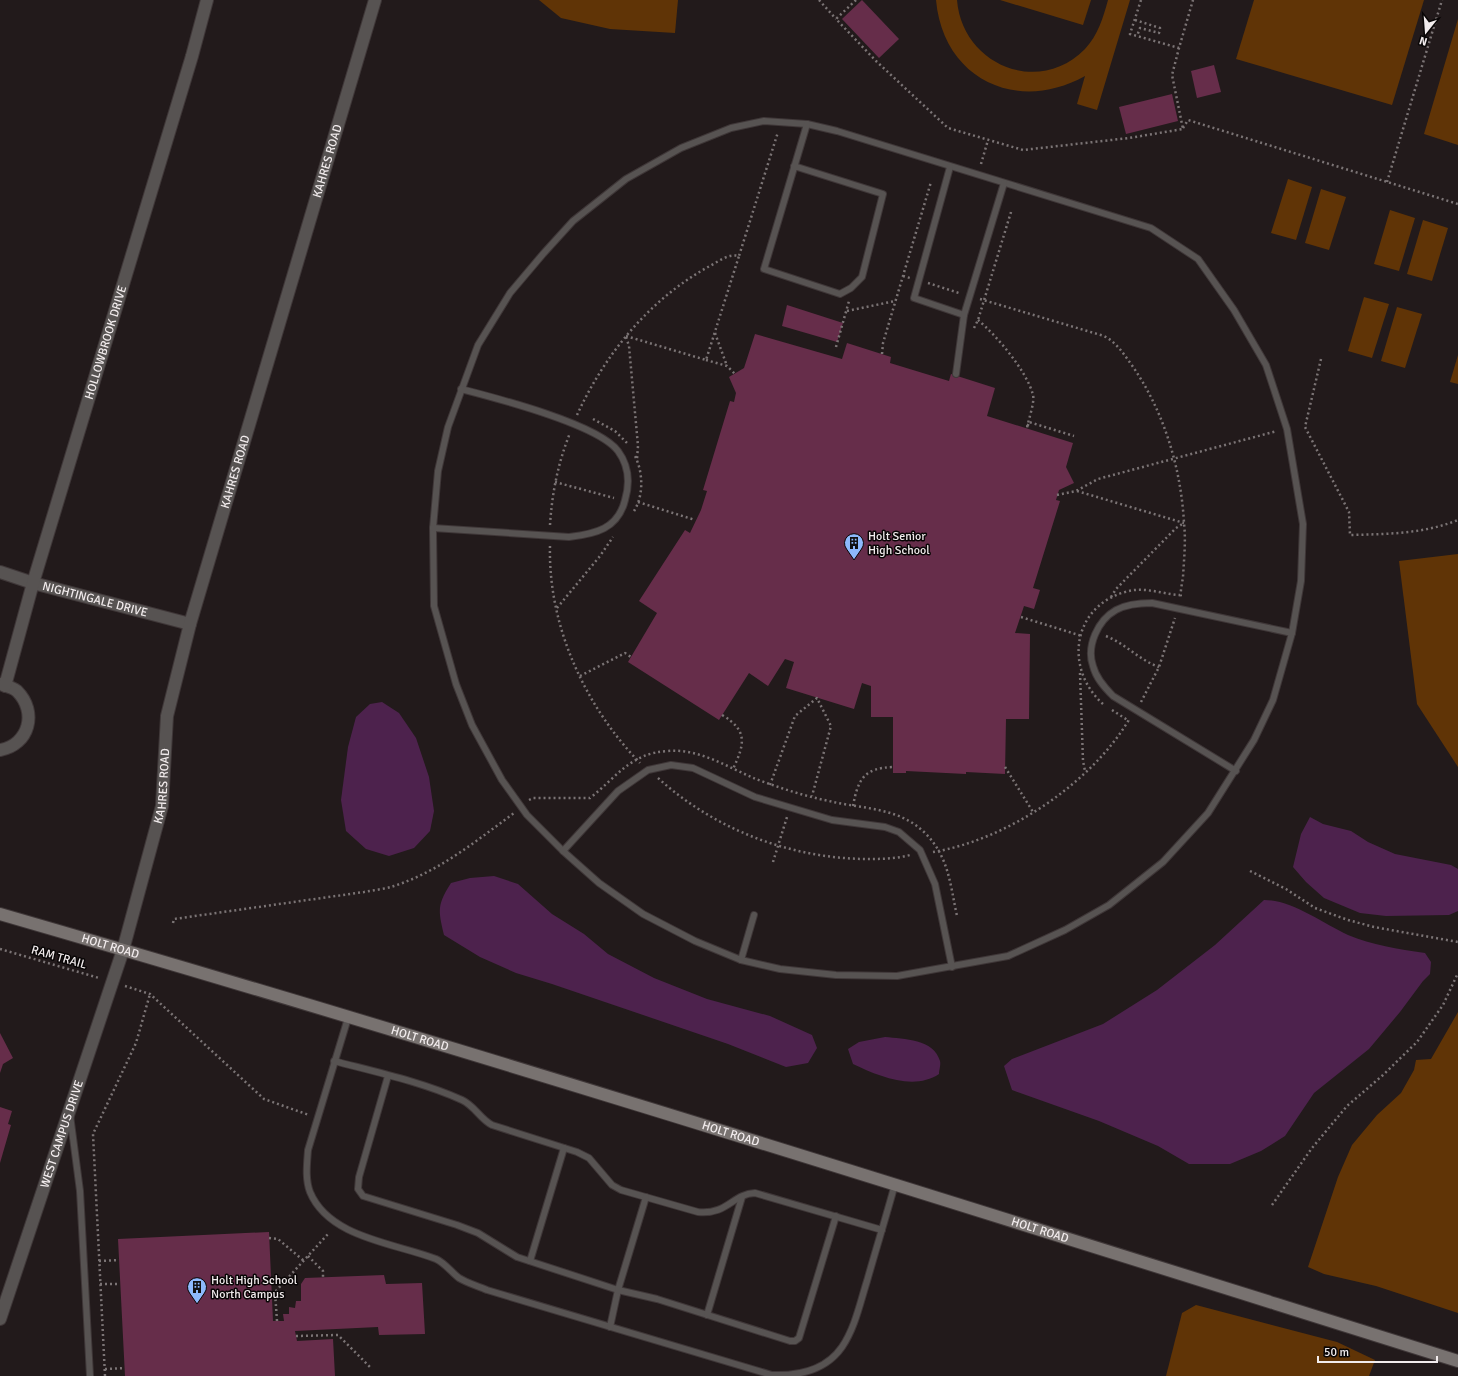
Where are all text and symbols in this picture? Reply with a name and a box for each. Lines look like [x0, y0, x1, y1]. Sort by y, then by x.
north arrow [1406, 12, 1446, 52]
text: N [1418, 34, 1429, 48]
street label: KAHRES ROAD [310, 122, 346, 200]
street label: HOLLOWBROOK DRIVE [82, 284, 130, 401]
street label: KAHRES ROAD [218, 433, 254, 510]
place label: Holt Senior High School [868, 529, 930, 558]
building icon: Holt Senior High School [843, 532, 865, 560]
street label: NIGHTINGALE DRIVE [41, 579, 149, 621]
street label: KAHRES ROAD [151, 748, 173, 826]
street label: HOLT ROAD [80, 931, 141, 962]
street label: RAM TRAIL [29, 942, 88, 973]
street label: HOLT ROAD [389, 1023, 451, 1055]
street label: WEST CAMPUS DRIVE [37, 1078, 87, 1190]
street label: HOLT ROAD [700, 1118, 761, 1150]
street label: HOLT ROAD [1009, 1214, 1071, 1246]
place label: Holt High School North Campus [211, 1273, 298, 1302]
building icon: Holt High School North Campus [186, 1276, 208, 1304]
scale bar [1318, 1338, 1437, 1364]
text: 50 m [1324, 1345, 1349, 1360]

